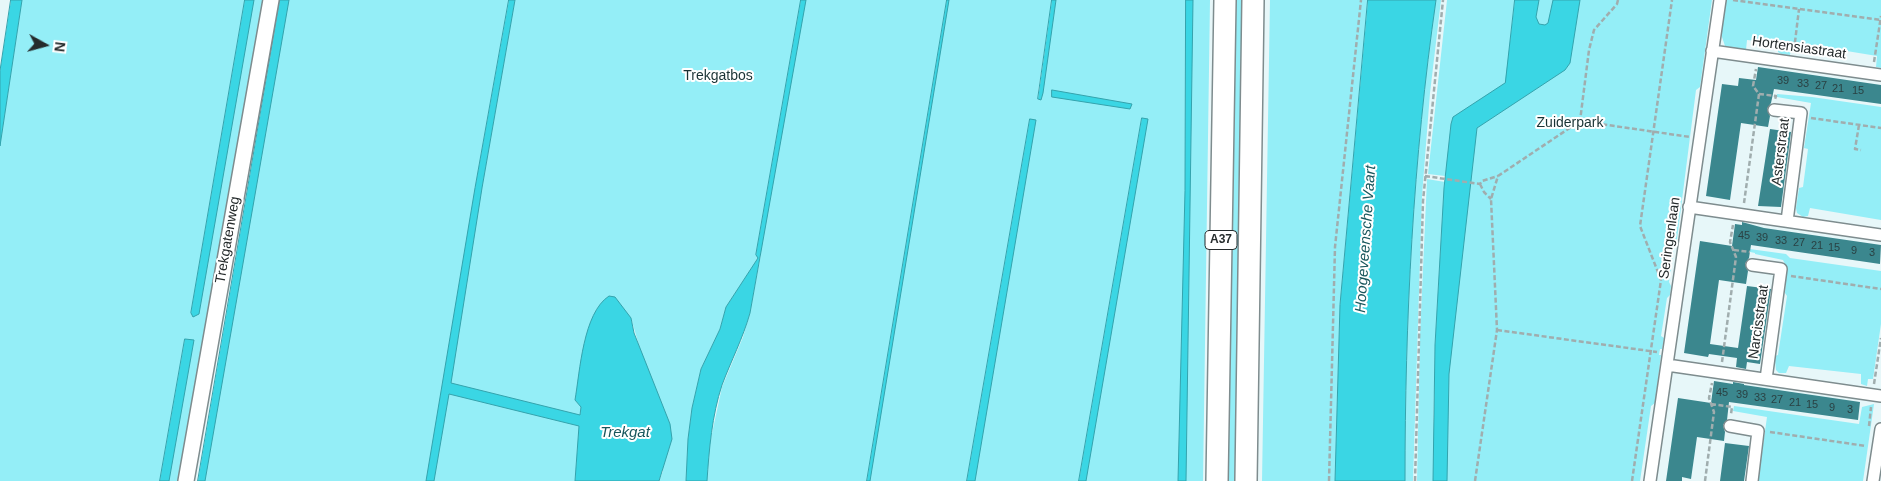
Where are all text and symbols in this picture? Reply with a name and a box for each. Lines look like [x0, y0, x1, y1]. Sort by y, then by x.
north arrow [20, 20, 70, 70]
street label: Hortensiastraat [1751, 33, 1847, 63]
text: N [51, 41, 68, 53]
park label: Trekgatbos [683, 68, 753, 84]
house number: 39 [1777, 74, 1789, 88]
house number: 33 [1797, 77, 1809, 91]
house number: 27 [1815, 79, 1827, 93]
house number: 21 [1832, 82, 1844, 96]
house number: 15 [1852, 84, 1864, 98]
park label: Zuiderpark [1537, 115, 1603, 131]
street label: Asterstraat [1769, 117, 1793, 187]
water label: Hoogeveensche Vaart [1352, 165, 1380, 313]
street label: Trekgatenweg [212, 195, 244, 285]
street label: Seringenlaan [1656, 196, 1684, 280]
house number: 45 [1738, 229, 1750, 243]
road number: A37 [1205, 230, 1237, 250]
house number: 39 [1756, 231, 1768, 245]
house number: 33 [1775, 234, 1787, 248]
house number: 27 [1793, 236, 1805, 250]
house number: 21 [1811, 239, 1823, 253]
house number: 15 [1828, 241, 1840, 255]
house number: 9 [1851, 244, 1857, 258]
house number: 3 [1869, 246, 1875, 260]
street label: Narcisstraat [1745, 284, 1773, 360]
house number: 45 [1716, 386, 1728, 400]
house number: 39 [1736, 388, 1748, 402]
house number: 33 [1754, 391, 1766, 405]
house number: 27 [1771, 393, 1783, 407]
house number: 21 [1789, 396, 1801, 410]
house number: 15 [1806, 398, 1818, 412]
house number: 9 [1829, 401, 1835, 415]
house number: 3 [1847, 403, 1853, 417]
water label: Trekgat [600, 424, 650, 442]

